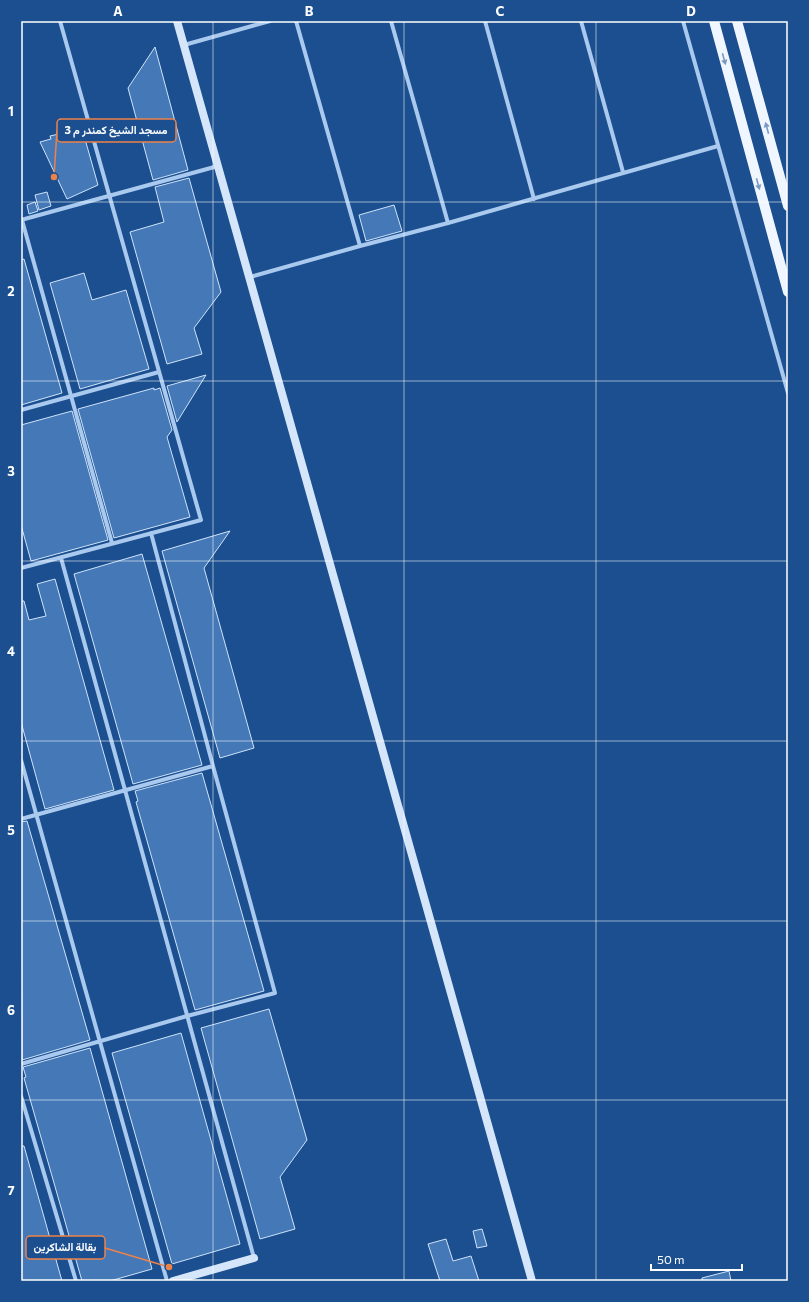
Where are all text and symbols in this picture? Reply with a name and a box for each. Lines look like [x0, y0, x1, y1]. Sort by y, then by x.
text: A [113, 3, 123, 19]
text: B [305, 3, 314, 19]
text: C [496, 3, 505, 19]
text: D [686, 3, 696, 19]
one-way arrow [721, 53, 727, 65]
text: 1 [8, 103, 14, 119]
callout: مسجد الشيخ كمندر م 3 [57, 119, 176, 142]
one-way arrow [763, 122, 769, 134]
text: مسجد الشيخ كمندر م 3 [65, 123, 168, 138]
one-way arrow [755, 178, 761, 190]
text: 2 [7, 283, 15, 299]
text: 3 [7, 463, 15, 479]
text: 4 [7, 643, 15, 659]
text: 5 [7, 822, 15, 838]
text: 6 [7, 1002, 15, 1018]
text: 7 [7, 1182, 15, 1198]
callout: بقالة الشاكرين [26, 1236, 105, 1259]
text: بقالة الشاكرين [34, 1240, 96, 1254]
scale bar [651, 1246, 742, 1272]
text: 50 m [657, 1252, 685, 1266]

